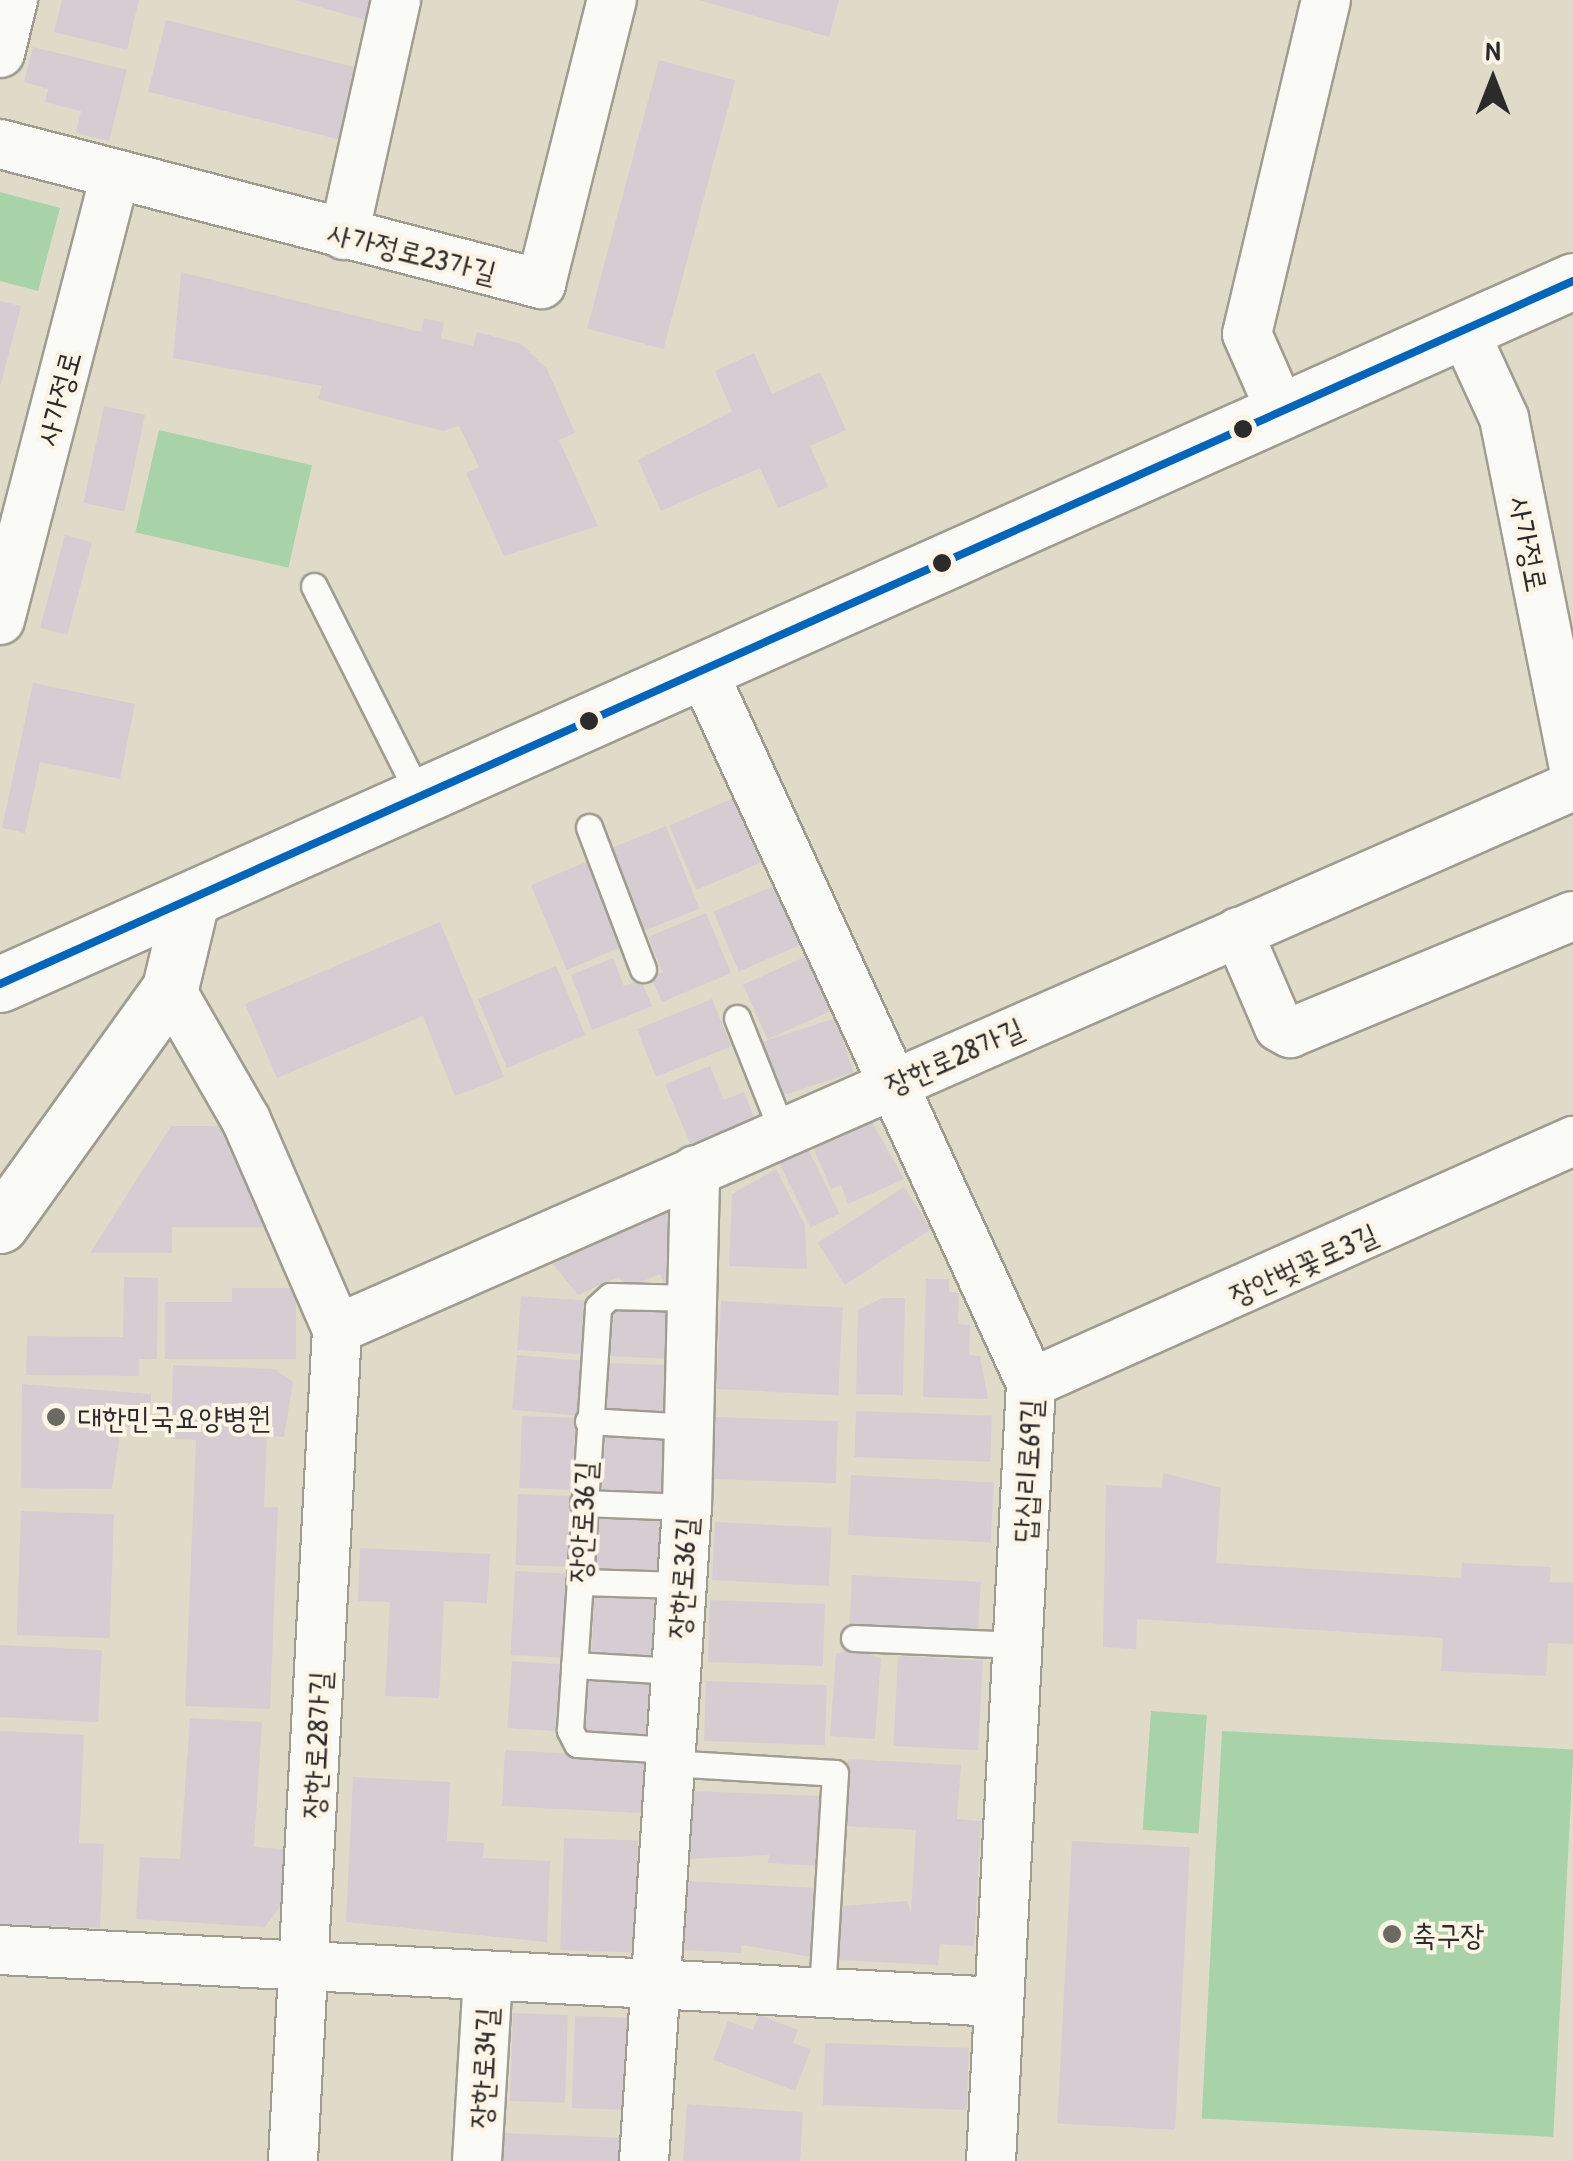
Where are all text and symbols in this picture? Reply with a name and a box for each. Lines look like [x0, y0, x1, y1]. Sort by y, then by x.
north arrow [1443, 30, 1543, 130]
text: N [1486, 31, 1500, 69]
street label: 사가정로23가길 [324, 214, 500, 290]
street label: 사가정로 [28, 347, 88, 449]
unlabelled marker [1233, 419, 1253, 439]
street label: 사가정로 [1502, 493, 1556, 595]
unlabelled marker [932, 553, 952, 573]
unlabelled marker [579, 711, 599, 731]
street label: 장한로28가길 [879, 1010, 1029, 1102]
street label: 장안벚꽃로3길 [1223, 1215, 1383, 1313]
street label: 답십리로69길 [1005, 1398, 1049, 1544]
place label: 대한민국요양병원 [78, 1399, 271, 1435]
marker: 대한민국요양병원 [43, 1404, 69, 1430]
street label: 장안로36길 [561, 1460, 603, 1584]
street label: 장한로36길 [660, 1516, 704, 1640]
street label: 장한로28가길 [294, 1670, 338, 1820]
place label: 축구장 [1412, 1916, 1484, 1952]
marker: 축구장 [1381, 1923, 1403, 1945]
street label: 장한로34길 [462, 2007, 504, 2129]

